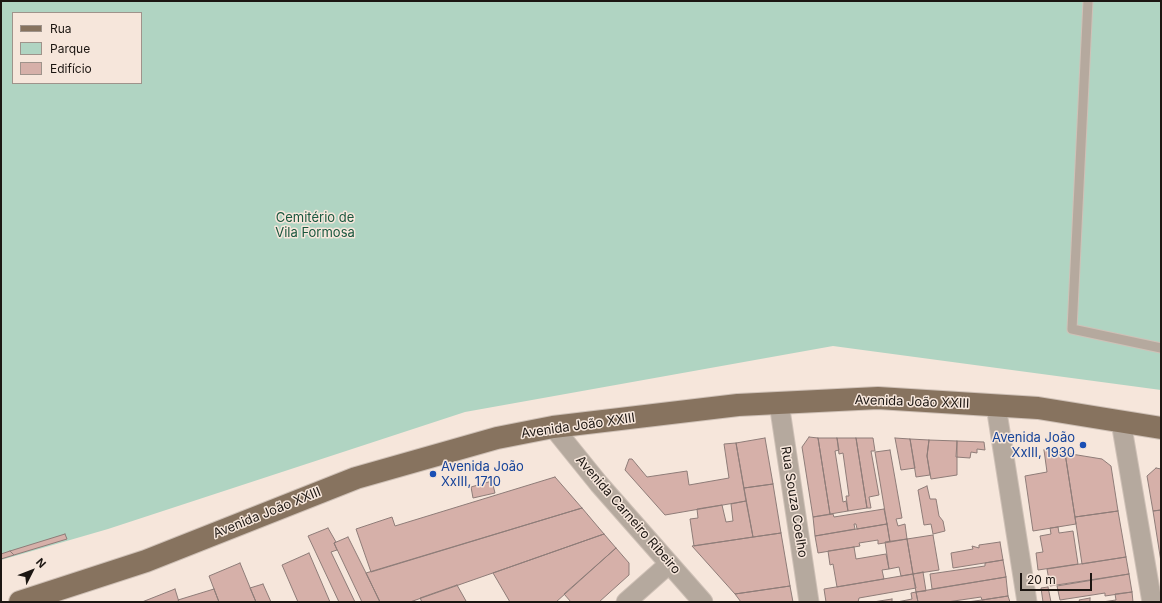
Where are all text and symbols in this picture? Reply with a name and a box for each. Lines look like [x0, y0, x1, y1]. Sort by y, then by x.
legend [12, 12, 142, 84]
text: Rua [50, 21, 72, 36]
text: Parque [50, 41, 90, 56]
text: Edifício [50, 61, 92, 76]
park label: Cemitério de Vila Formosa [275, 210, 355, 241]
street label: Avenida João XXIII [854, 392, 970, 412]
street label: Avenida João XXIII [520, 410, 636, 442]
place label: Avenida João XxIII, 1930 [992, 430, 1075, 461]
marker: Avenida João XxIII, 1930 [1078, 440, 1088, 450]
street label: Rua Souza Coelho [777, 445, 811, 559]
street label: Avenida Carneiro Ribeiro [572, 453, 684, 577]
place label: Avenida João XxIII, 1710 [441, 459, 524, 490]
marker: Avenida João XxIII, 1710 [428, 469, 438, 479]
street label: Avenida João XXIII [211, 484, 323, 542]
north arrow [12, 551, 52, 591]
text: N [33, 555, 49, 571]
scale bar [1022, 565, 1094, 591]
text: 20 m [1027, 572, 1056, 587]

